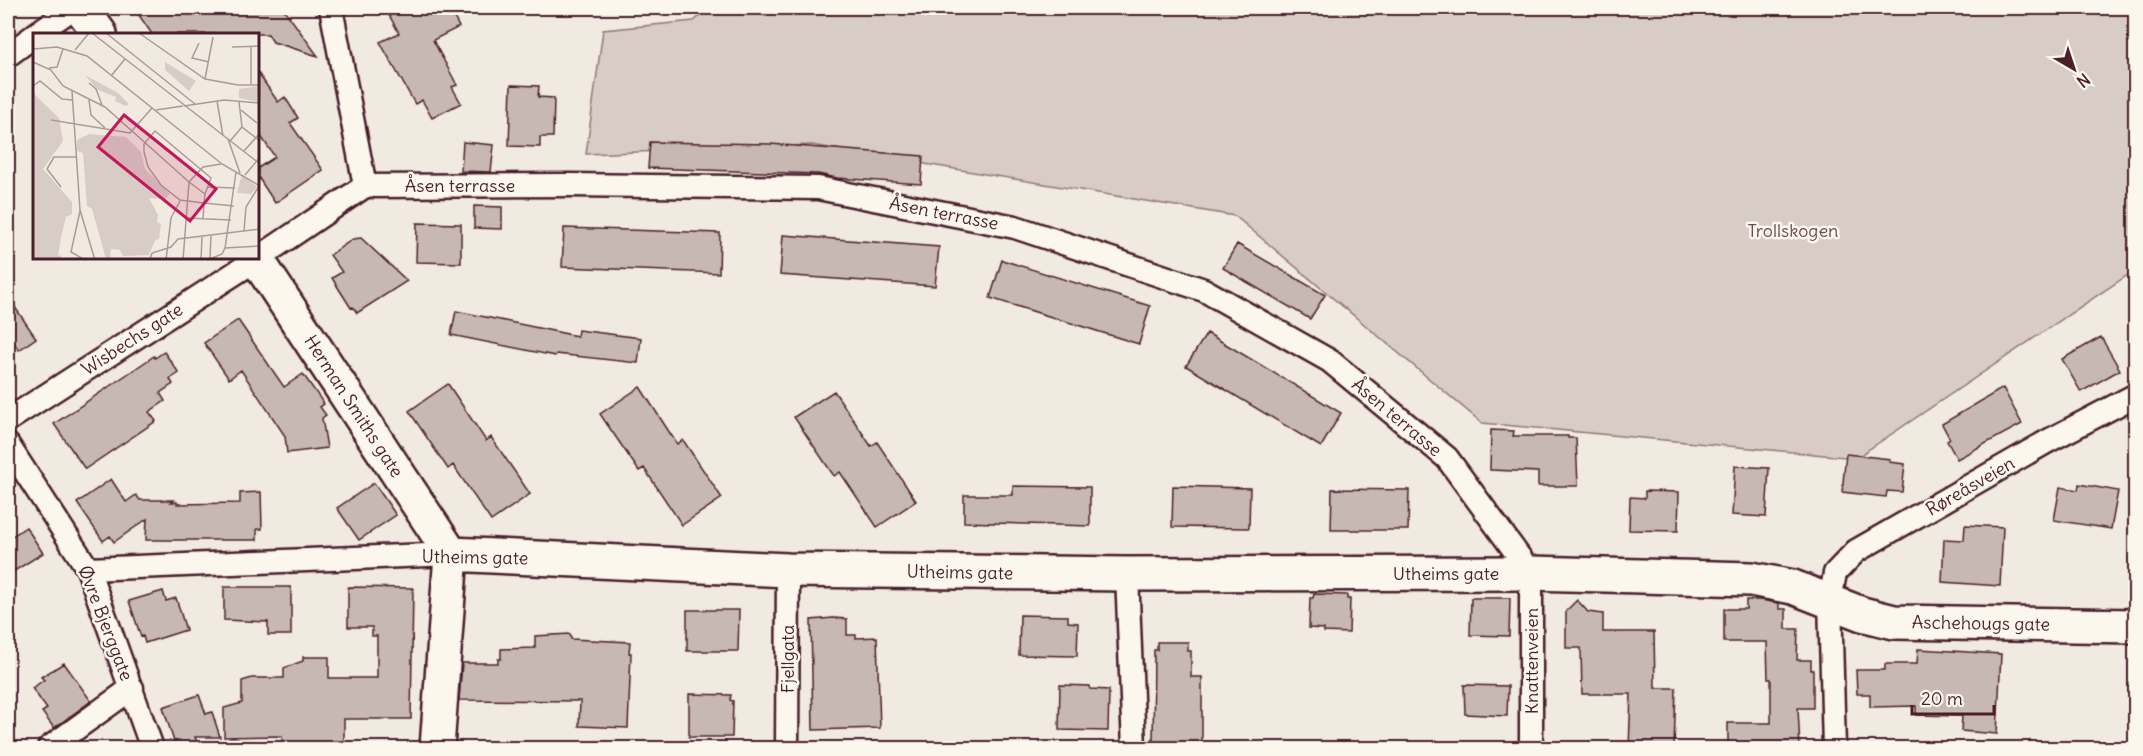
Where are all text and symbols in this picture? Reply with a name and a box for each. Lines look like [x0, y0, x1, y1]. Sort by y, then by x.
inset map [33, 33, 260, 260]
north arrow [2044, 39, 2104, 99]
text: N [2073, 69, 2094, 92]
street label: Åsen terrasse [405, 174, 515, 197]
street label: Åsen terrasse [888, 191, 1000, 235]
park label: Trollskogen [1747, 219, 1839, 242]
street label: Wisbechs gate [77, 298, 187, 380]
street label: Herman Smiths gate [299, 330, 409, 482]
street label: Åsen terrasse [1347, 373, 1447, 461]
street label: Røreåsveien [1921, 451, 2019, 521]
street label: Utheims gate [421, 545, 529, 569]
street label: Utheims gate [906, 560, 1014, 584]
street label: Øvre Bjerggate [73, 562, 139, 684]
street label: Utheims gate [1393, 562, 1499, 585]
street label: Knattenveien [1520, 608, 1543, 714]
street label: Aschehougs gate [1912, 610, 2050, 636]
street label: Fjellgata [776, 625, 799, 693]
scale bar [1912, 678, 1994, 716]
text: 20 m [1921, 687, 1963, 710]

